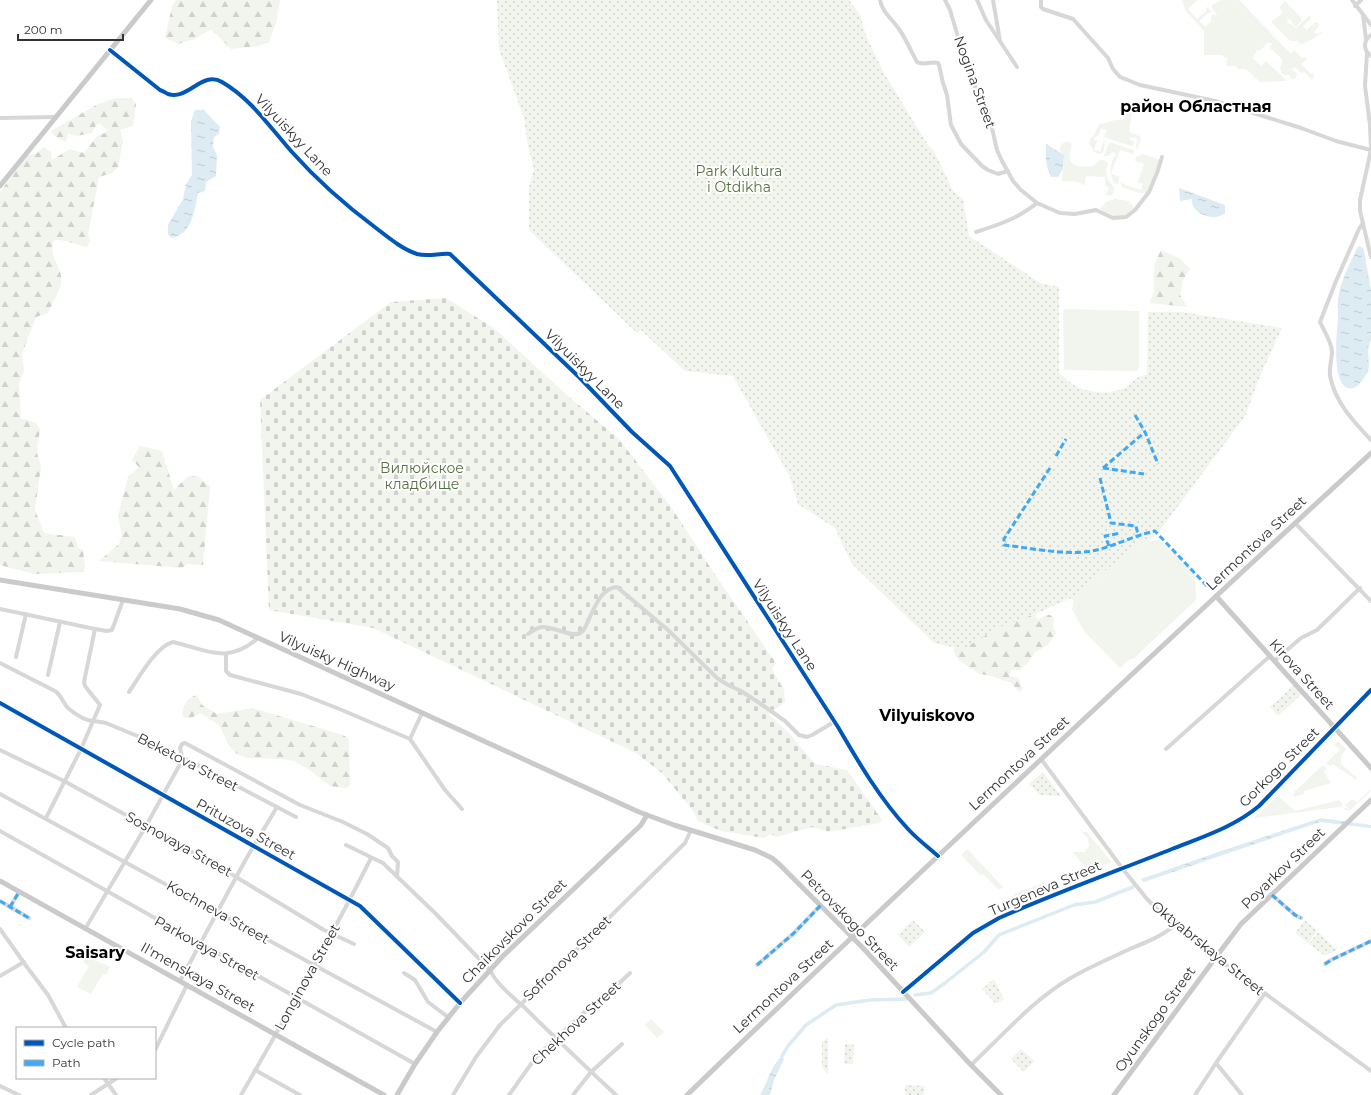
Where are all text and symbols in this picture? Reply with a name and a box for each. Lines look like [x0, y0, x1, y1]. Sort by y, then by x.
scale bar [18, 16, 123, 42]
text: 200 m [24, 22, 63, 37]
street label: Nogina Street [950, 33, 1000, 131]
street label: Vilyuiskyy Lane [251, 90, 337, 180]
district label: район Областная [1120, 97, 1272, 116]
park label: Park Kultura i Otdikha [696, 162, 782, 196]
street label: Vilyuiskyy Lane [541, 325, 629, 413]
park label: Вилюйское кладбище [380, 459, 464, 493]
street label: Lermontova Street [1202, 492, 1310, 594]
street label: Vilyuiskyy Lane [749, 576, 821, 674]
street label: Vilyuisky Highway [276, 627, 398, 695]
street label: Kirova Street [1265, 635, 1339, 713]
district label: Vilyuiskovo [878, 706, 975, 725]
street label: Lermontova Street [965, 712, 1073, 814]
street label: Gorkogo Street [1235, 723, 1323, 811]
street label: Beketova Street [134, 729, 242, 795]
street label: Prituzova Street [193, 794, 299, 864]
street label: Sosnovaya Street [123, 807, 236, 881]
street label: Poyarkov Street [1237, 823, 1329, 913]
street label: Turgeneva Street [986, 856, 1104, 920]
street label: Petrovskogo Street [797, 866, 903, 975]
street label: Chaikovskovo Street [458, 874, 571, 987]
street label: Kochneva Street [163, 876, 273, 948]
street label: Oktyabrskaya Street [1148, 897, 1269, 999]
street label: Sofronova Street [519, 911, 615, 1005]
street label: Parkovaya Street [151, 912, 263, 984]
street label: Longinova Street [270, 920, 344, 1034]
street label: Lermontova Street [729, 935, 837, 1037]
street label: Il'menskaya Street [138, 938, 259, 1016]
district label: Saisary [65, 943, 125, 962]
street label: Oyunskogo Street [1111, 962, 1200, 1075]
street label: Chekhova Street [528, 977, 625, 1069]
legend [16, 1027, 156, 1079]
text: Cycle path [52, 1035, 115, 1050]
text: Path [52, 1055, 81, 1070]

